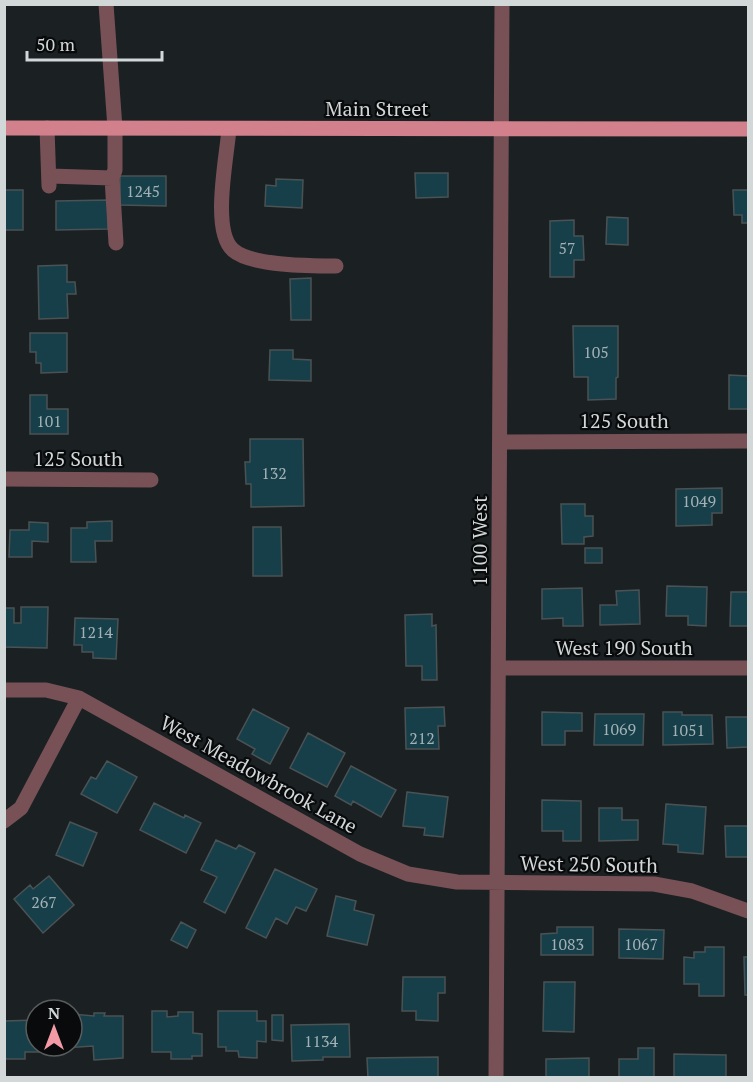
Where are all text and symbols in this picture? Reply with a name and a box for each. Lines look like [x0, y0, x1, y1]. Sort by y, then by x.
scale bar [27, 24, 162, 62]
text: 50 m [36, 32, 76, 56]
street label: Main Street [325, 95, 429, 122]
house number: 1245 [126, 180, 160, 202]
house number: 57 [558, 237, 576, 259]
house number: 105 [583, 341, 609, 363]
street label: 125 South [579, 407, 669, 434]
house number: 101 [36, 410, 62, 432]
street label: 125 South [33, 445, 123, 472]
house number: 132 [261, 462, 287, 484]
house number: 1049 [682, 490, 716, 512]
street label: 1100 West [466, 495, 493, 587]
house number: 1214 [79, 621, 114, 643]
street label: West 190 South [555, 634, 693, 661]
street label: West Meadowbrook Lane [156, 709, 362, 839]
house number: 1069 [602, 718, 636, 740]
house number: 1051 [671, 719, 705, 741]
house number: 212 [409, 727, 435, 749]
street label: West 250 South [520, 849, 658, 879]
house number: 267 [31, 891, 57, 913]
house number: 1083 [550, 933, 584, 955]
house number: 1067 [624, 933, 658, 955]
north arrow [24, 998, 84, 1058]
text: N [48, 1002, 60, 1024]
house number: 1134 [304, 1030, 339, 1052]

